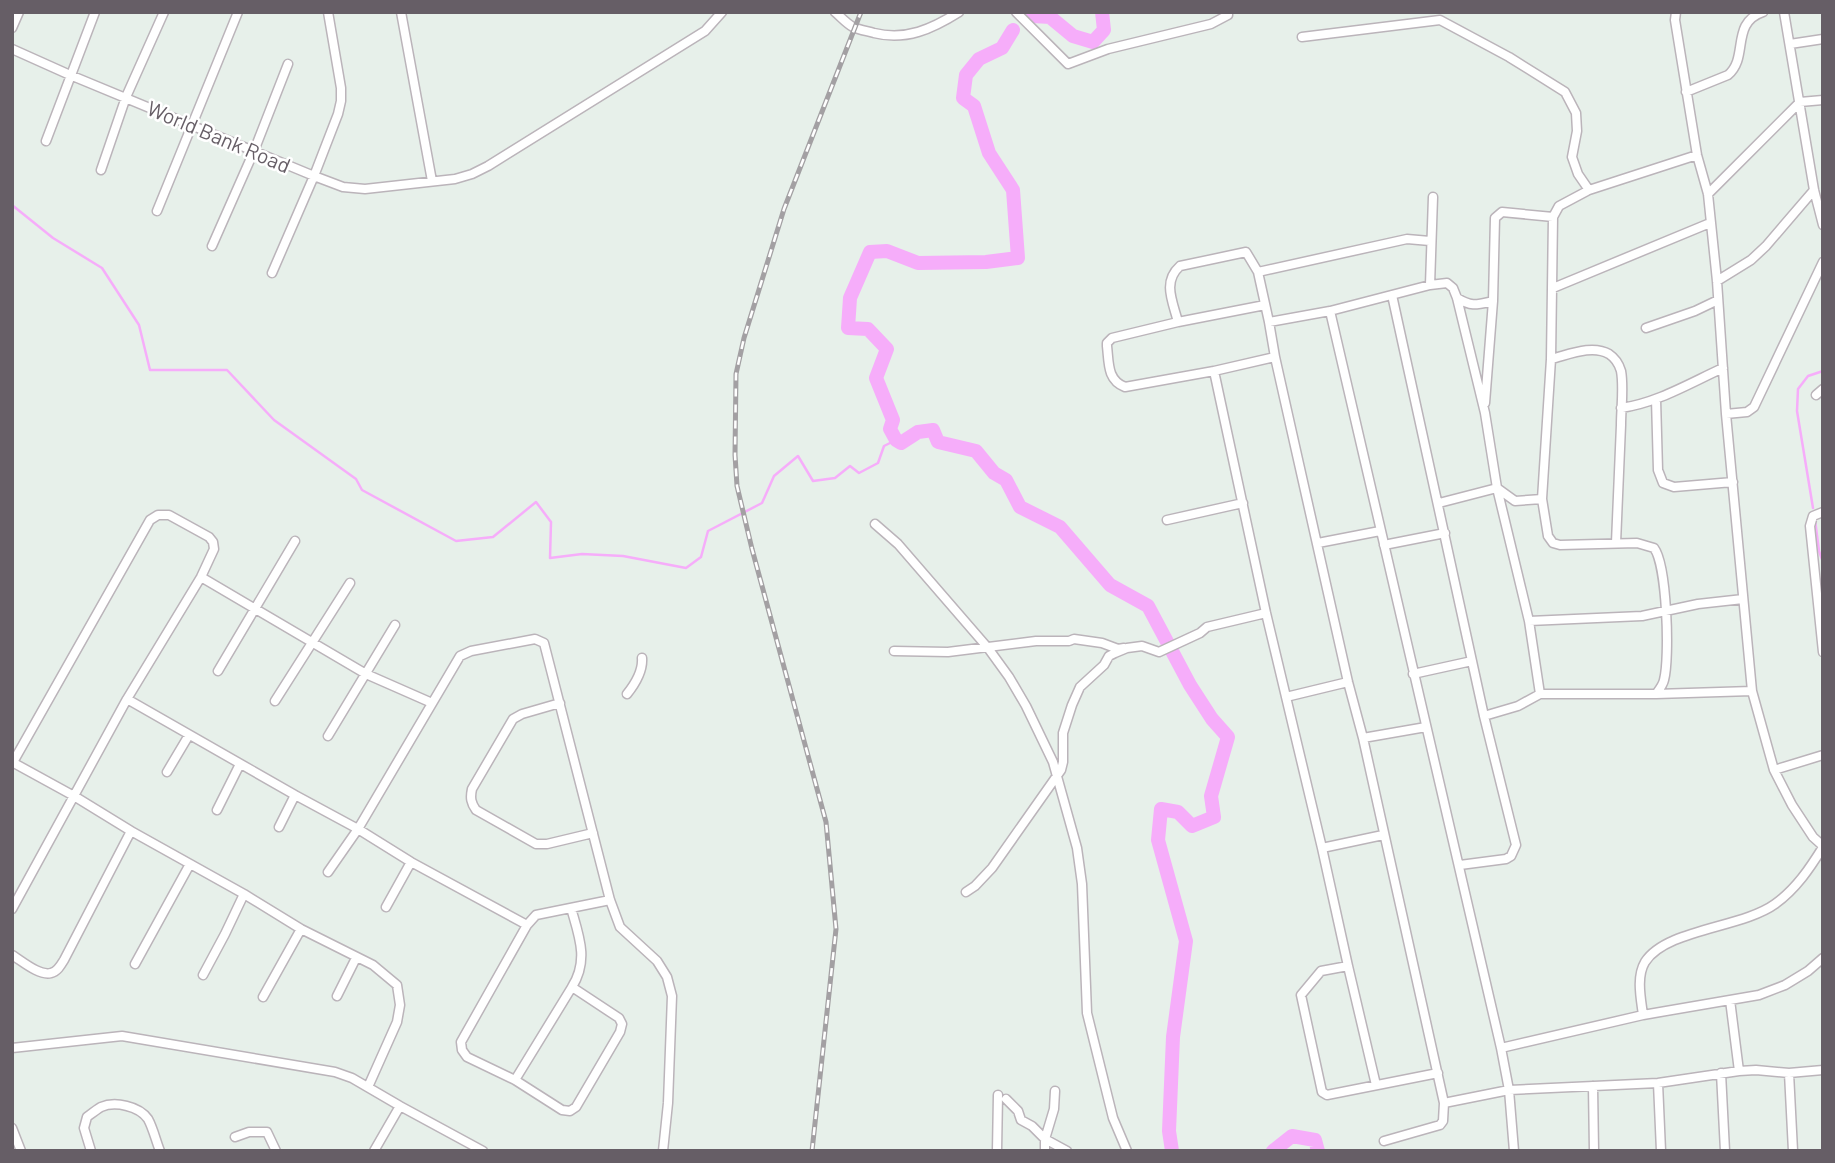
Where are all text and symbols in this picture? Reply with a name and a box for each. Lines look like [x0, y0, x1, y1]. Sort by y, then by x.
street label: World Bank Road [144, 95, 294, 177]

